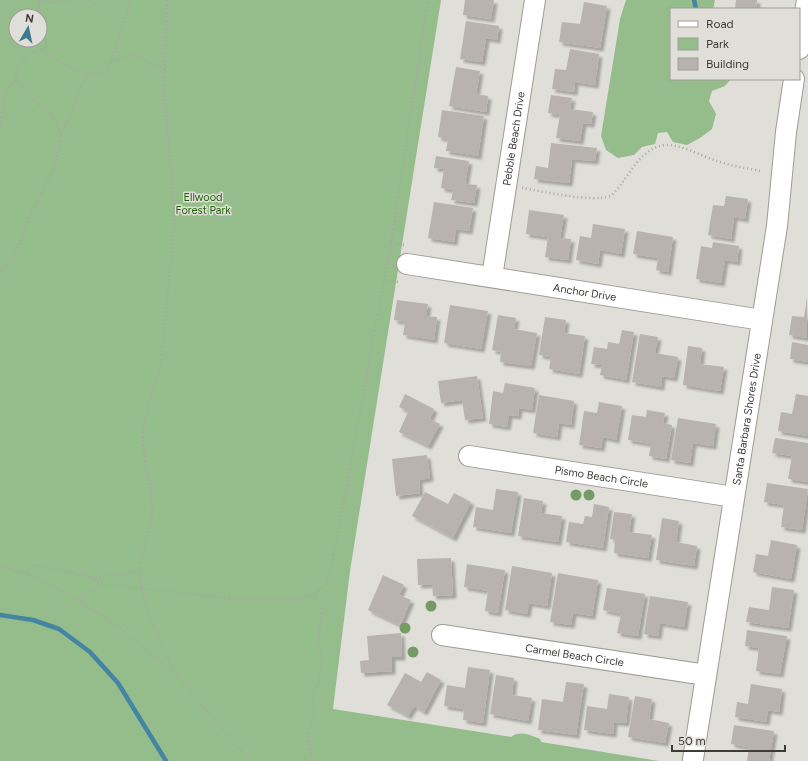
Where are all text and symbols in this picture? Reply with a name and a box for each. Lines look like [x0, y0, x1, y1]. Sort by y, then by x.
north arrow [8, 8, 48, 48]
legend [670, 8, 800, 80]
text: N [24, 12, 35, 26]
text: Road [706, 17, 734, 31]
text: Park [706, 37, 729, 51]
text: Building [706, 57, 749, 71]
street label: Pebble Beach Drive [500, 91, 527, 187]
park label: Ellwood Forest Park [176, 191, 231, 217]
street label: Anchor Drive [552, 281, 617, 303]
street label: Santa Barbara Shores Drive [730, 352, 763, 486]
street label: Pismo Beach Circle [554, 463, 649, 490]
street label: Carmel Beach Circle [524, 641, 625, 669]
scale bar [672, 727, 785, 753]
text: 50 m [678, 734, 706, 748]

